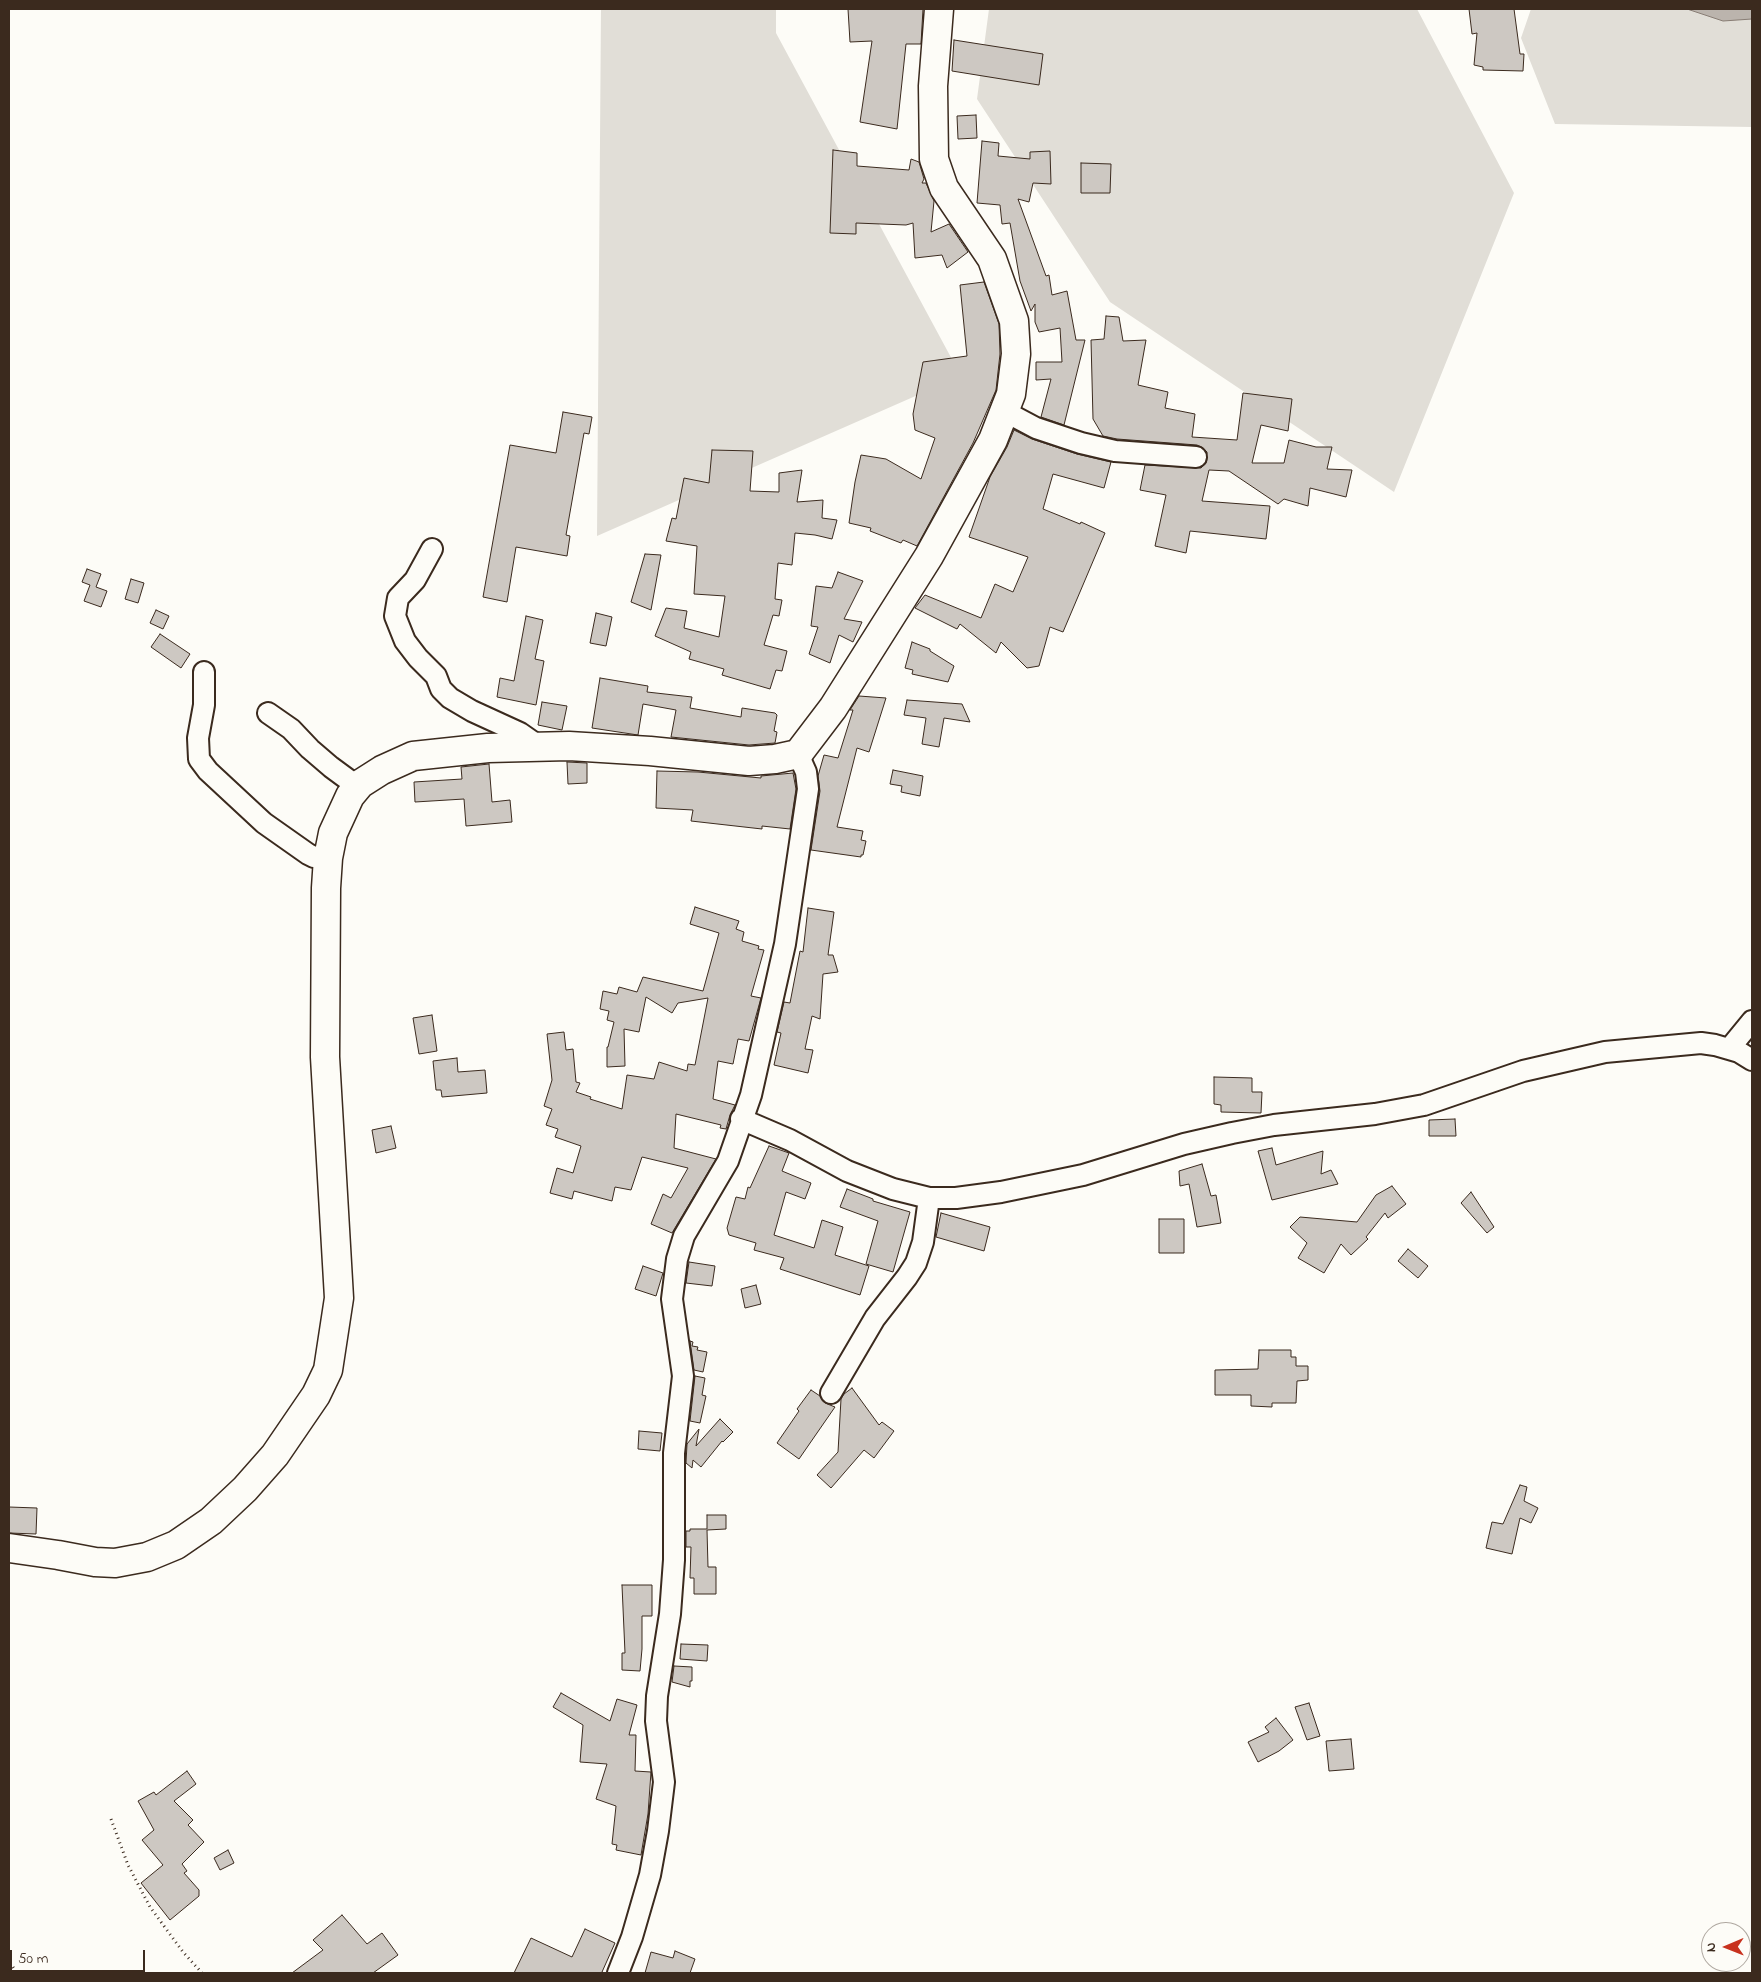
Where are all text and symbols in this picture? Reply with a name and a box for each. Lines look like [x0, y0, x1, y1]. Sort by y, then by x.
north arrow [1701, 1922, 1751, 1972]
scale bar [12, 1940, 148, 1972]
text: N [1701, 1942, 1722, 1952]
text: 50 m [18, 1948, 48, 1970]

